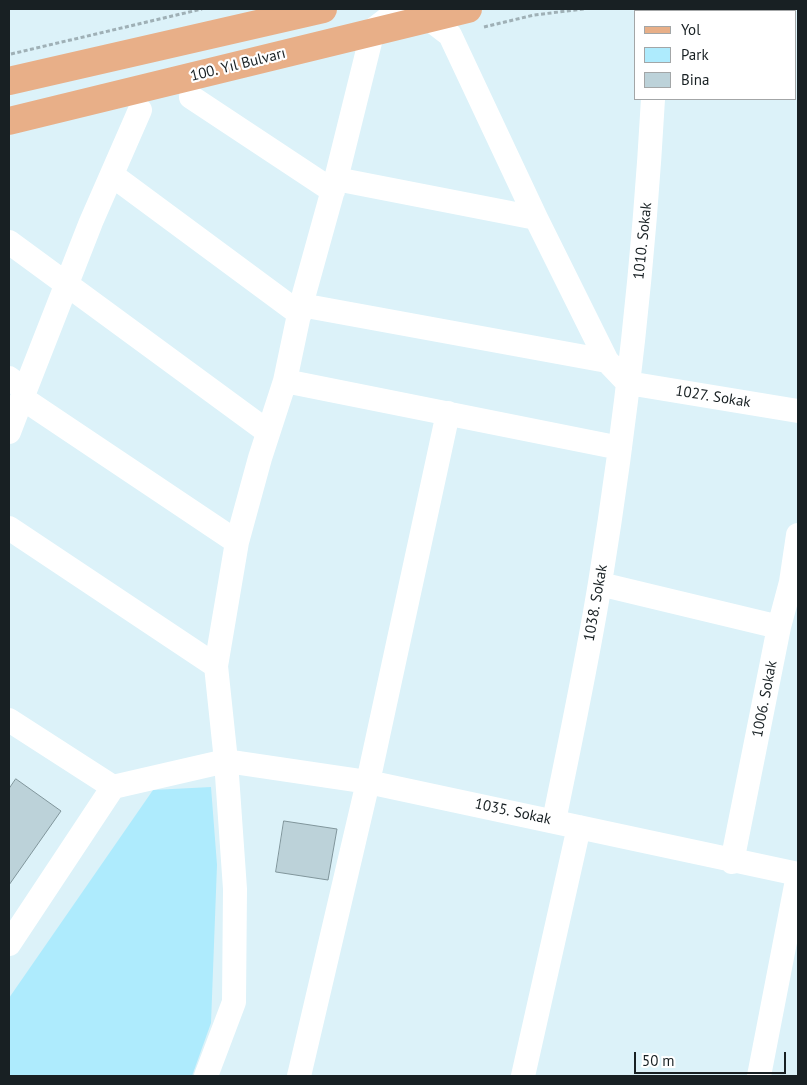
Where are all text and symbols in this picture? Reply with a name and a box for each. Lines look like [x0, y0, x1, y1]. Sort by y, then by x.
legend [634, 10, 797, 100]
text: Yol [681, 20, 701, 39]
street label: 100. Yıl Bulvarı [189, 44, 287, 86]
text: Park [681, 45, 709, 64]
text: Bina [681, 70, 709, 89]
street label: 1010. Sokak [630, 201, 656, 281]
street label: 1027. Sokak [674, 382, 752, 412]
street label: 1038. Sokak [580, 563, 612, 643]
street label: 1006. Sokak [749, 659, 781, 739]
street label: 1035. Sokak [473, 795, 553, 829]
scale bar [637, 1042, 790, 1074]
text: 50 m [642, 1051, 675, 1070]

